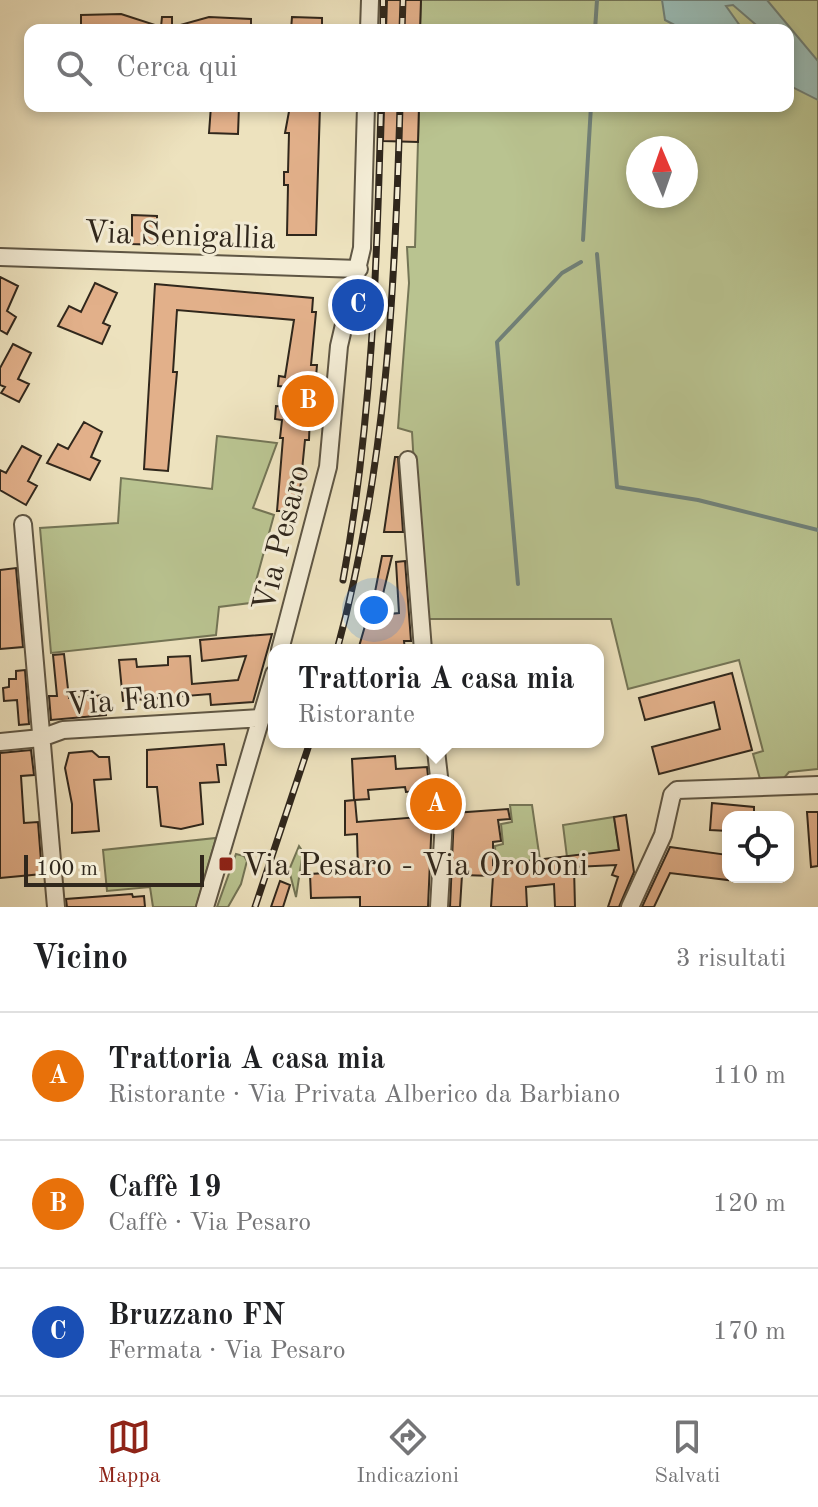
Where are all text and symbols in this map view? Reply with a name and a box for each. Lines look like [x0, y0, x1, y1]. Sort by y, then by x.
search box [24, 24, 794, 112]
icon: search [52, 46, 96, 90]
text: Cerca qui [116, 53, 238, 83]
north arrow [626, 136, 698, 208]
street label: Via Senigallia [83, 218, 277, 256]
pin: C [332, 275, 384, 335]
pin: B [282, 371, 334, 431]
street label: Via Pesaro [249, 462, 317, 615]
your location [354, 590, 394, 630]
popup [268, 644, 604, 748]
text: Trattoria A casa mia [297, 665, 575, 695]
street label: Via Fano [65, 682, 192, 722]
text: Ristorante [297, 702, 415, 728]
pin: A [410, 774, 462, 834]
map controls [722, 811, 794, 883]
button: locate [722, 811, 794, 883]
scale bar [24, 851, 204, 887]
place label: Via Pesaro - Via Oroboni [242, 851, 588, 883]
marker: Via Pesaro - Via Oroboni [217, 855, 235, 873]
text: 100 m [36, 858, 98, 880]
text: Vicino [32, 942, 128, 976]
text: 3 risultati [676, 946, 786, 972]
text: Trattoria A casa mia [108, 1045, 385, 1075]
text: A [48, 1063, 68, 1089]
text: 110 m [713, 1063, 786, 1089]
text: Ristorante · Via Privata Alberico da Barbiano [108, 1082, 620, 1108]
text: Caffè 19 [108, 1173, 221, 1203]
text: B [49, 1191, 67, 1217]
text: 120 m [713, 1191, 786, 1217]
text: Caffè · Via Pesaro [108, 1210, 311, 1236]
text: Bruzzano FN [108, 1301, 285, 1331]
text: C [49, 1319, 67, 1345]
text: 170 m [713, 1319, 786, 1345]
text: Fermata · Via Pesaro [108, 1338, 346, 1364]
tab: Mappa [98, 1415, 161, 1490]
tab: Indicazioni [356, 1415, 459, 1490]
tab: Salvati [654, 1415, 720, 1490]

